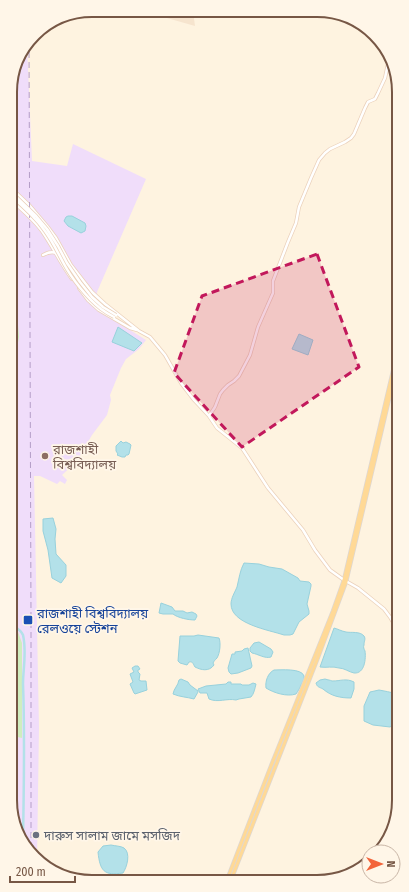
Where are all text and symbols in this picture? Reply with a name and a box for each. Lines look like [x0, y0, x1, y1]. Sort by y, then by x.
place label: রাজশাহী বিশ্ববিদ্যালয় [52, 442, 117, 472]
marker: রাজশাহী বিশ্ববিদ্যালয় [40, 451, 50, 461]
place label: রাজশাহী বিশ্ববিদ্যালয় রেলওয়ে স্টেশন [36, 606, 149, 636]
marker: রাজশাহী বিশ্ববিদ্যালয় রেলওয়ে স্টেশন [22, 614, 34, 626]
place label: দারুস সালাম জামে মসজিদ [43, 828, 181, 843]
marker: দারুস সালাম জামে মসজিদ [31, 830, 41, 840]
north arrow [361, 844, 401, 884]
scale bar [10, 858, 75, 884]
text: N [384, 861, 397, 867]
text: 200 m [16, 865, 46, 879]

